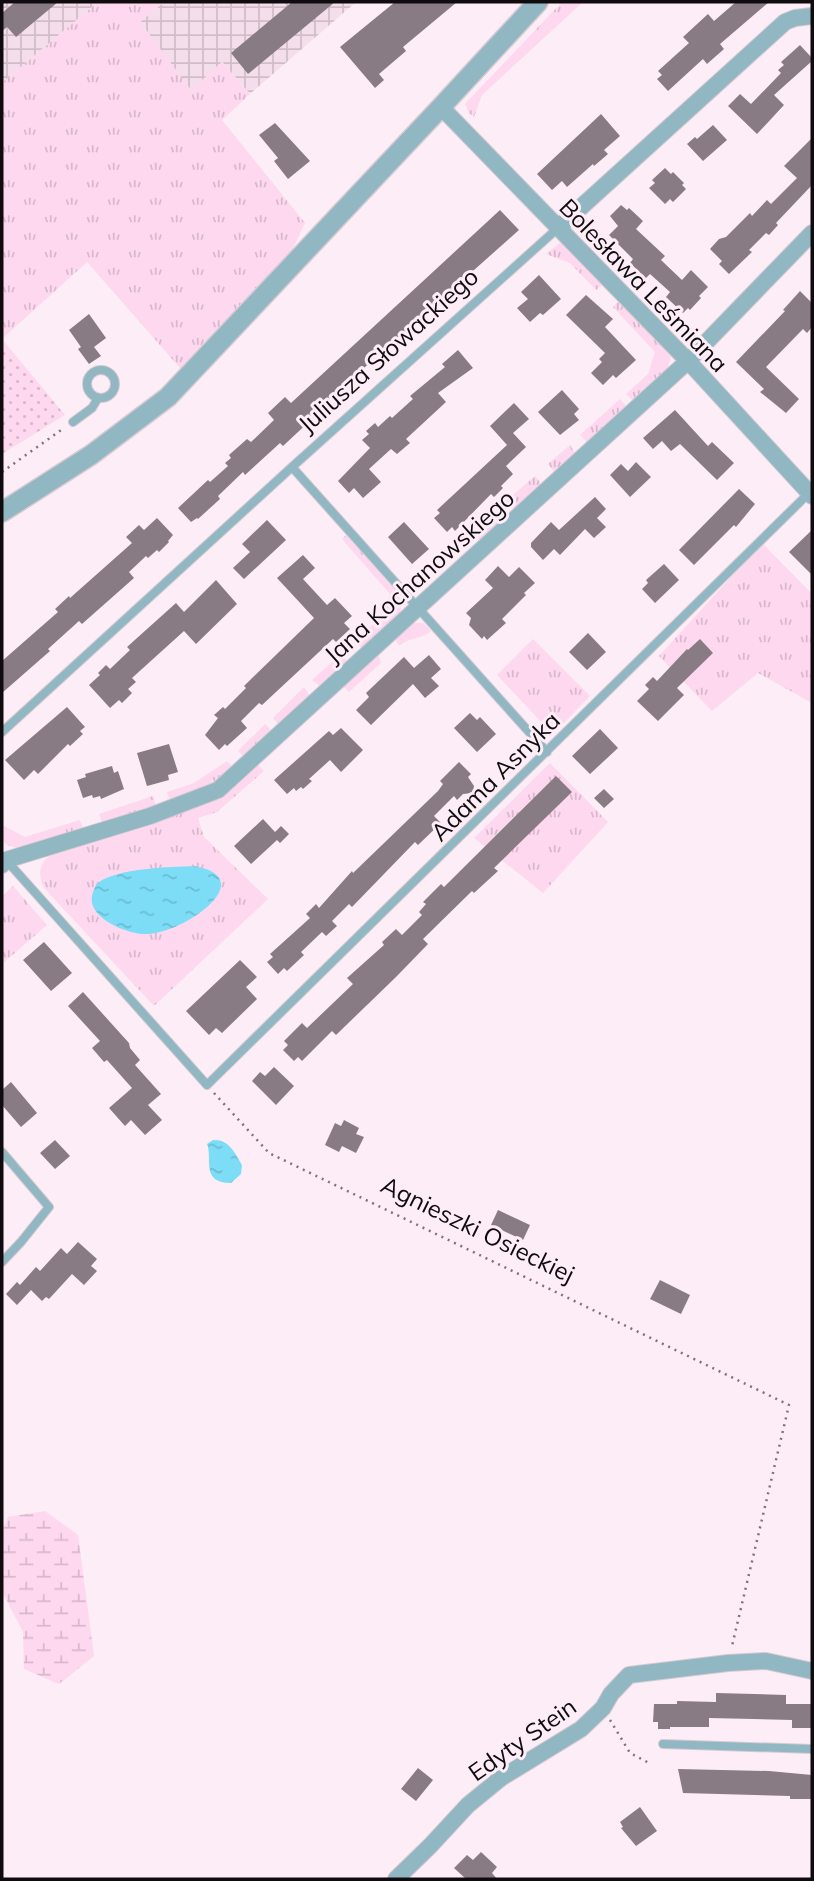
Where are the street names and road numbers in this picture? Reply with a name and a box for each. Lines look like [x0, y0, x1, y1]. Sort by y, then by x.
street label: Bolesława Leśmiana [553, 192, 735, 378]
street label: Juliusza Słowackiego [292, 261, 484, 439]
street label: Jana Kochanowskiego [318, 483, 520, 669]
street label: Adama Asnyka [424, 705, 566, 847]
street label: Agnieszki Osieckiej [376, 1169, 580, 1289]
street label: Edyty Stein [462, 1691, 582, 1787]

